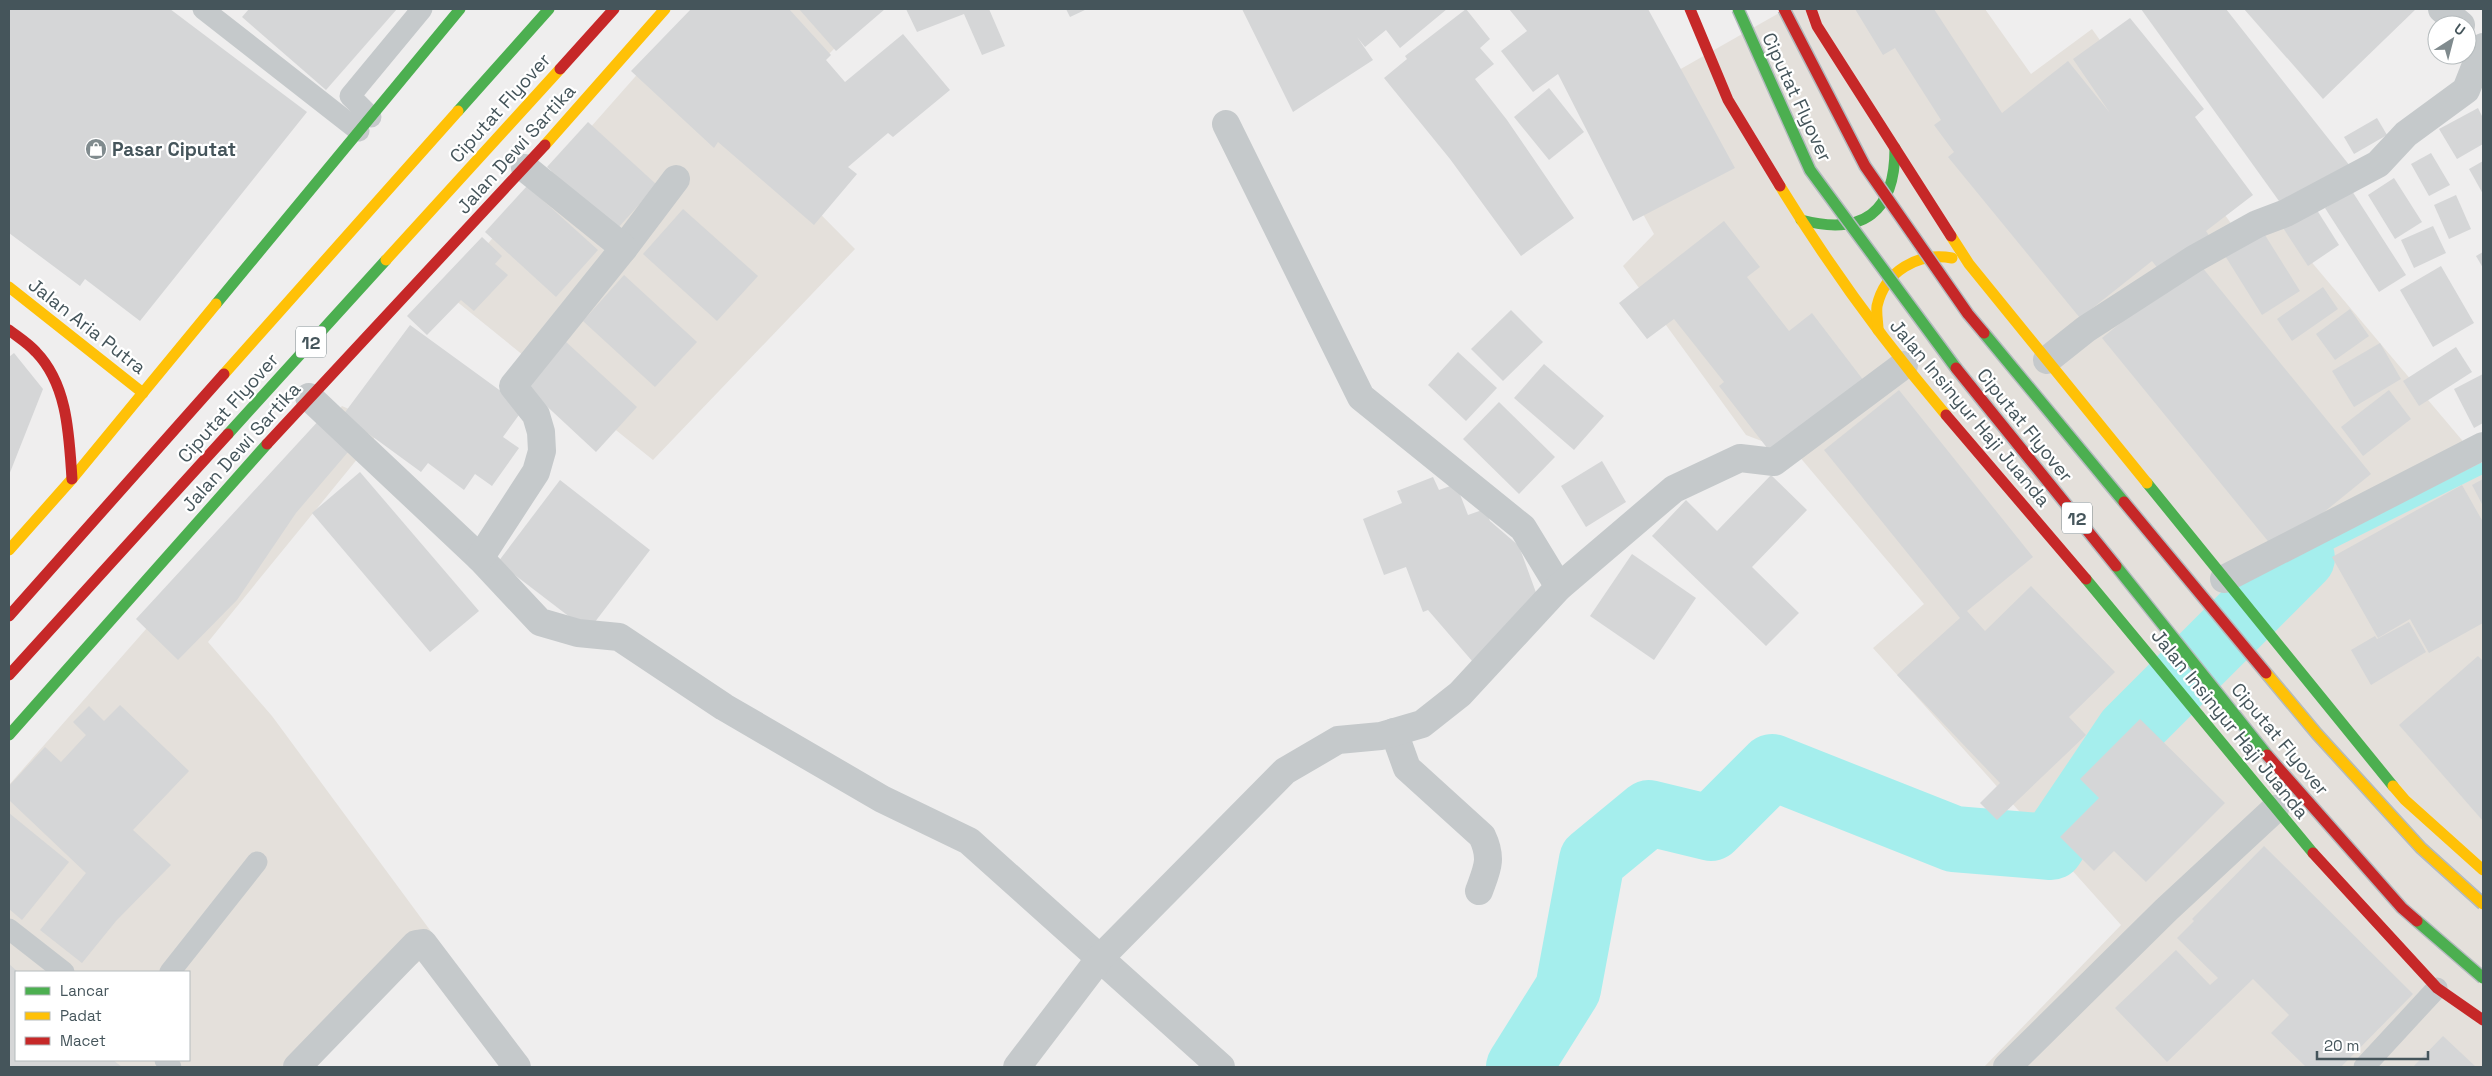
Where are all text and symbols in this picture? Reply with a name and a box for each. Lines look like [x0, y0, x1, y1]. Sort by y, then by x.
north arrow [2427, 15, 2477, 65]
text: U [2451, 19, 2469, 40]
street label: Ciputat Flyover [1756, 28, 1838, 166]
street label: Ciputat Flyover [444, 48, 556, 168]
street label: Jalan Dewi Sartika [451, 79, 581, 219]
shop icon: Pasar Ciputat [84, 137, 108, 161]
place label: Pasar Ciputat [112, 137, 236, 162]
street label: Jalan Aria Putra [23, 272, 151, 380]
street label: Jalan Insinyur Haji Juanda [1884, 314, 2056, 512]
road number: 12 [296, 327, 326, 358]
street label: Ciputat Flyover [172, 348, 284, 468]
street label: Ciputat Flyover [1971, 363, 2079, 487]
street label: Jalan Dewi Sartika [176, 377, 306, 517]
road number: 12 [2062, 502, 2092, 534]
street label: Jalan Insinyur Haji Juanda [2146, 624, 2314, 824]
street label: Ciputat Flyover [2226, 678, 2334, 800]
legend [15, 971, 190, 1061]
text: Lancar [60, 981, 110, 1000]
text: Padat [60, 1006, 102, 1025]
scale bar [2317, 1028, 2428, 1060]
text: Macet [60, 1031, 106, 1050]
text: 20 m [2324, 1036, 2359, 1055]

